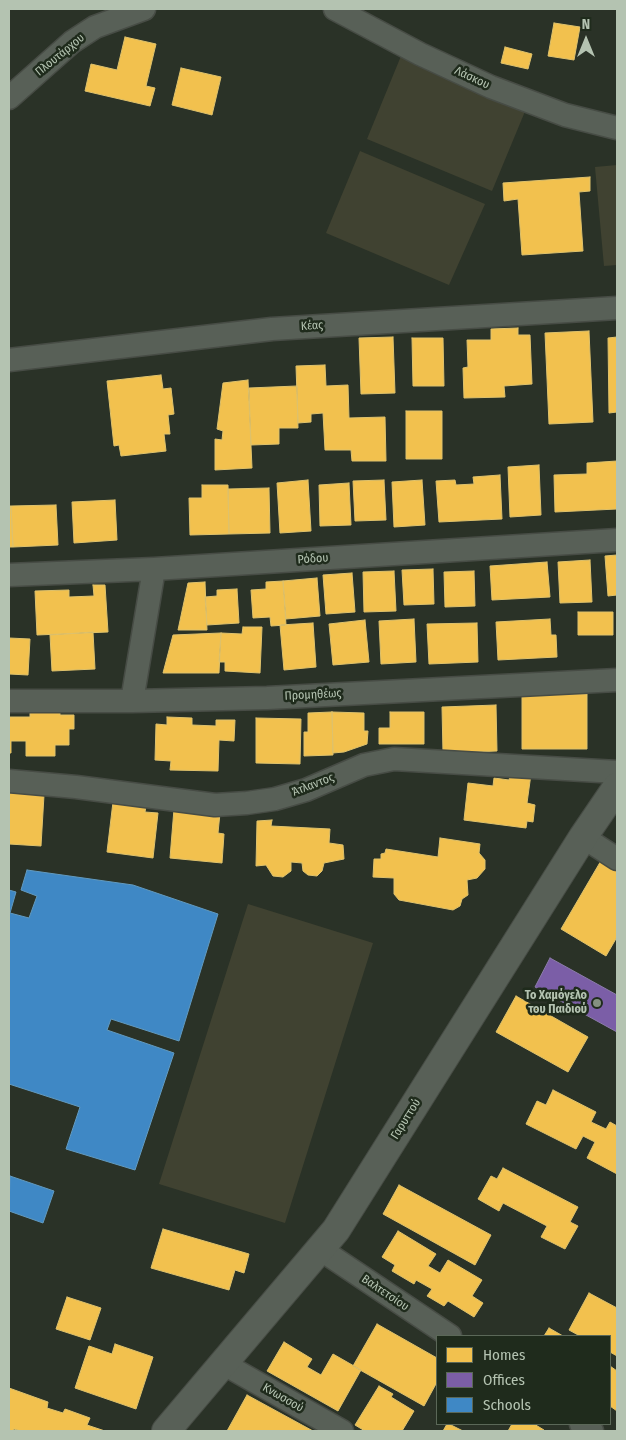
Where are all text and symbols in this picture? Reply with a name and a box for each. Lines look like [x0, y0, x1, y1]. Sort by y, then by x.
north arrow [561, 15, 611, 65]
text: N [582, 16, 590, 33]
street label: Πλουτάρχου [32, 31, 88, 79]
street label: Λάσκου [452, 64, 492, 92]
street label: Κέας [300, 318, 324, 334]
street label: Ρόδου [297, 551, 329, 567]
street label: Προμηθέως [284, 686, 342, 704]
street label: Άτλαντος [290, 770, 336, 800]
place label: Το Χαμόγελο του Παιδιού [525, 989, 587, 1017]
marker: Το Χαμόγελο του Παιδιού [591, 997, 603, 1009]
street label: Γαρυττού [388, 1096, 424, 1142]
street label: Βαλτετσίου [359, 1272, 411, 1314]
legend [436, 1335, 611, 1425]
text: Homes [483, 1346, 525, 1364]
text: Offices [483, 1371, 525, 1389]
street label: Κνωσσού [260, 1381, 306, 1415]
text: Schools [483, 1396, 531, 1414]

